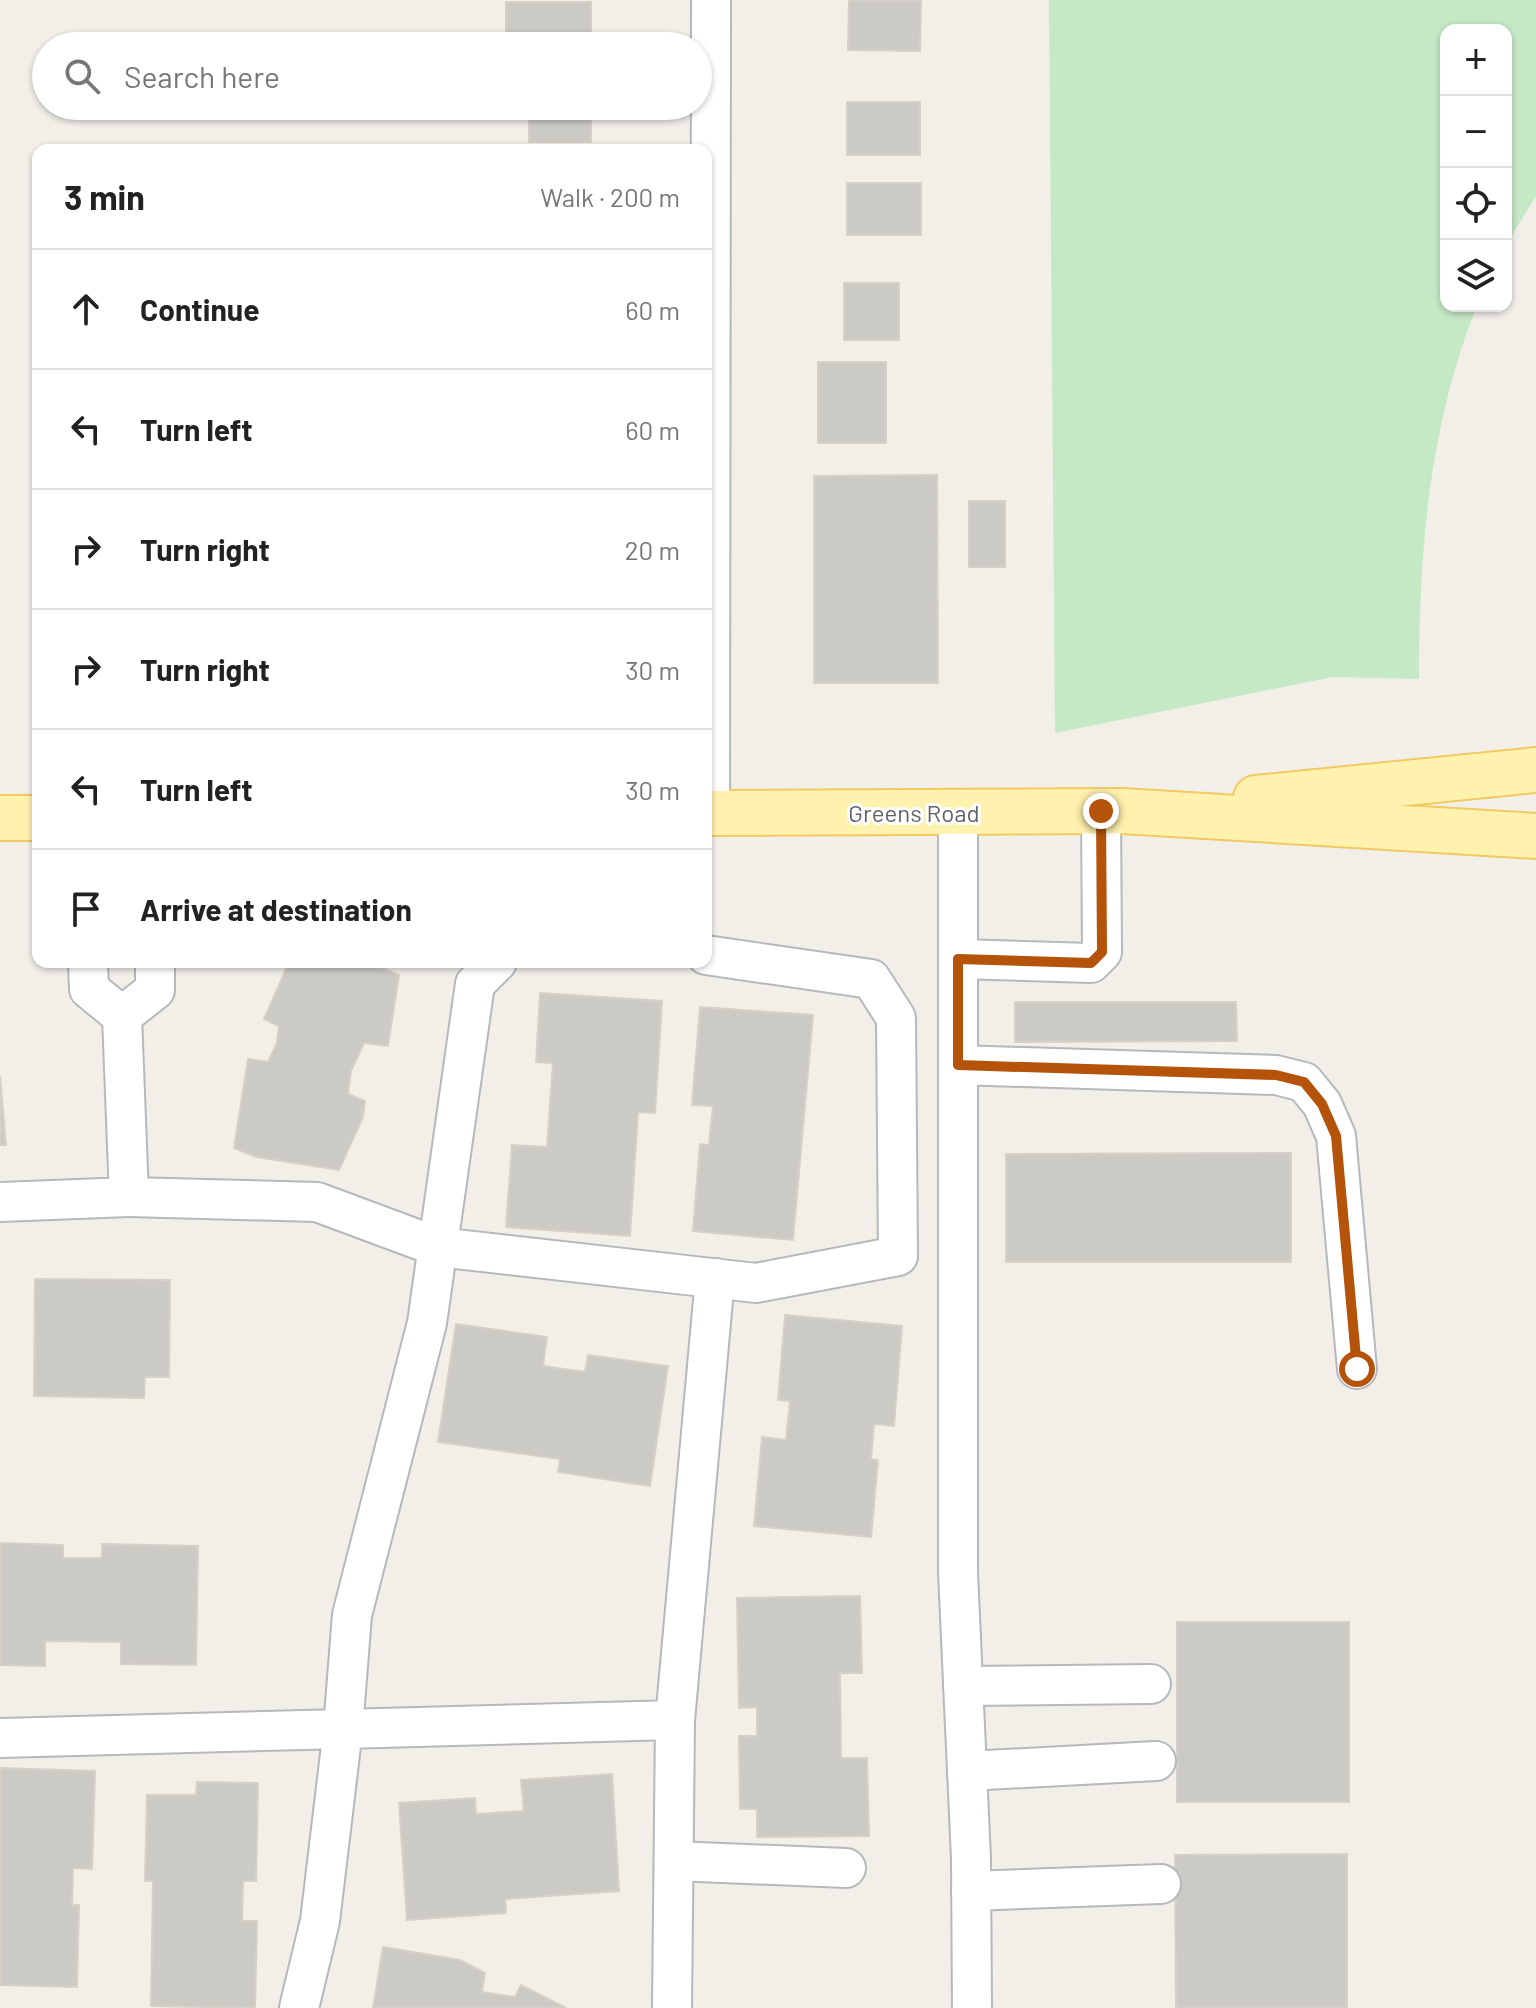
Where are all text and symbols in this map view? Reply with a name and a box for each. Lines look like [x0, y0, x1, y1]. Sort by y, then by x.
map controls [1440, 24, 1512, 312]
button: + [1440, 24, 1512, 96]
search box [32, 32, 712, 120]
icon: search [60, 54, 104, 98]
text: Search here [124, 58, 280, 94]
button: − [1440, 96, 1512, 168]
button: locate [1440, 168, 1512, 240]
text: 3 min [64, 176, 145, 217]
text: Walk · 200 m [540, 181, 680, 212]
button: layers [1440, 240, 1512, 312]
icon: ahead [64, 287, 108, 331]
text: Continue [140, 291, 260, 327]
text: 60 m [625, 294, 680, 325]
icon: left [64, 407, 108, 451]
text: Turn left [140, 411, 253, 447]
text: 60 m [625, 414, 680, 445]
icon: right [64, 527, 108, 571]
text: Turn right [140, 531, 270, 567]
text: 20 m [625, 534, 680, 565]
icon: right [64, 647, 108, 691]
text: Turn right [140, 651, 270, 687]
text: 30 m [625, 654, 680, 685]
icon: left [64, 767, 108, 811]
text: Turn left [140, 771, 253, 807]
text: 30 m [625, 774, 680, 805]
route end [1083, 793, 1119, 829]
street label: Greens Road [848, 798, 980, 827]
icon: arrive [64, 887, 108, 931]
text: Arrive at destination [140, 891, 412, 927]
route start [1339, 1351, 1375, 1387]

